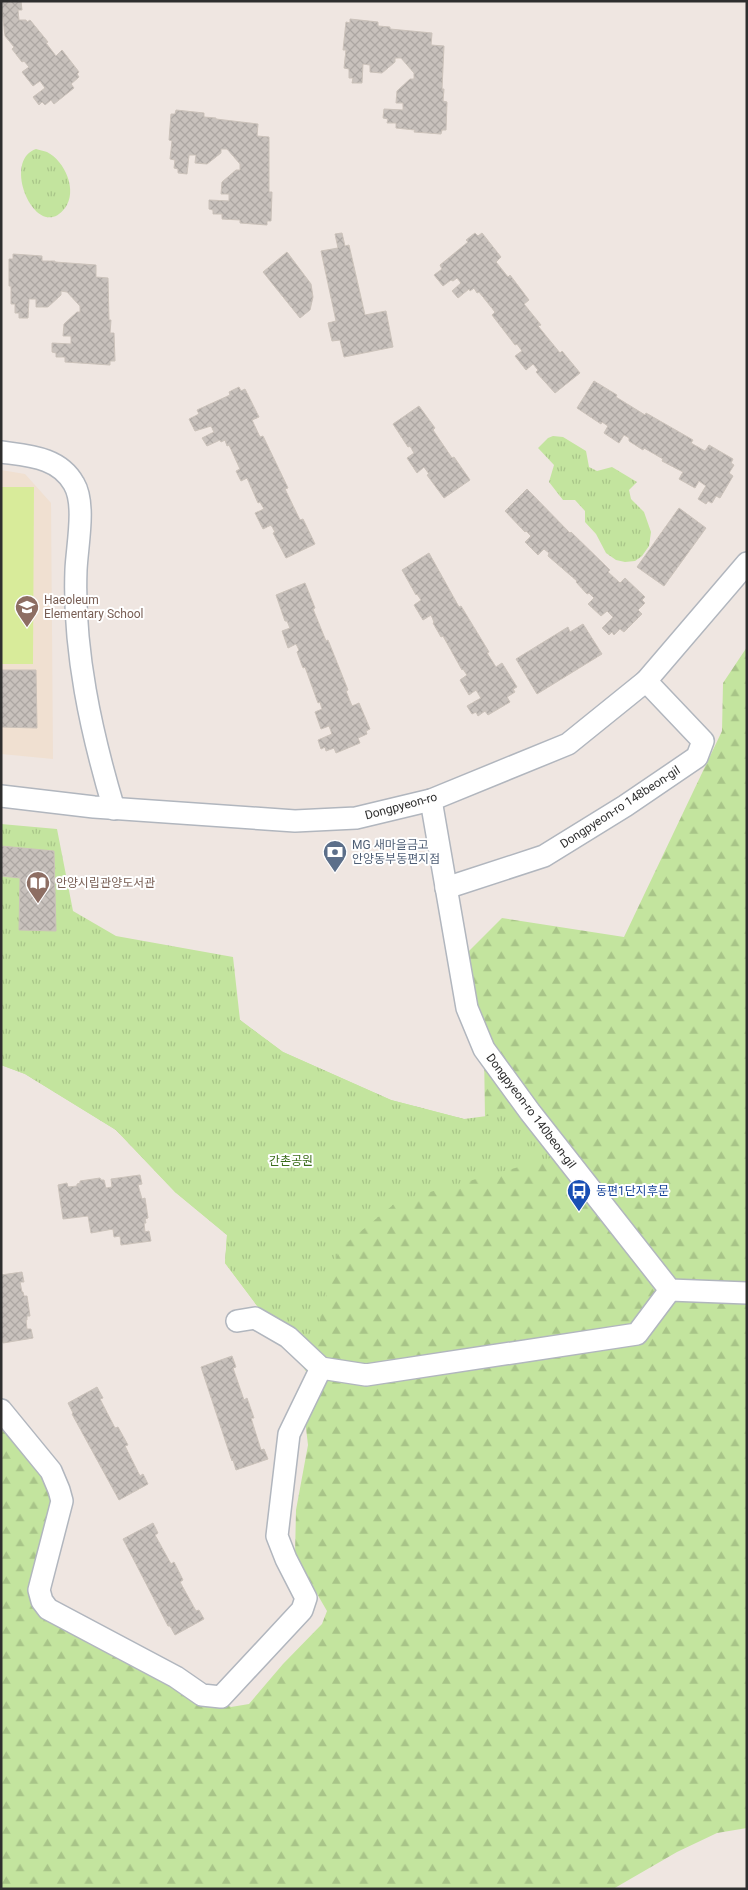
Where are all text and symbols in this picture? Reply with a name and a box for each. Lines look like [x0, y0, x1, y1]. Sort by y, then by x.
place label: Haeoleum Elementary School [44, 593, 144, 621]
school or university icon: Haeoleum Elementary School [14, 594, 40, 628]
street label: Dongpyeon-ro 148beon-gil [557, 763, 683, 851]
street label: Dongpyeon-ro [363, 790, 439, 822]
place label: MG 새마을금고 안양동부동편지점 [352, 838, 440, 866]
bank icon: MG 새마을금고 안양동부동편지점 [322, 839, 348, 873]
library icon: 안양시립관양도서관 [25, 870, 51, 904]
place label: 안양시립관양도서관 [56, 876, 155, 890]
street label: Dongpyeon-ro 140beon-gil [483, 1051, 579, 1171]
park label: 간촌공원 [269, 1154, 313, 1168]
bus stop icon: 동편1단지후문 [566, 1178, 592, 1212]
place label: 동편1단지후문 [596, 1184, 669, 1198]

